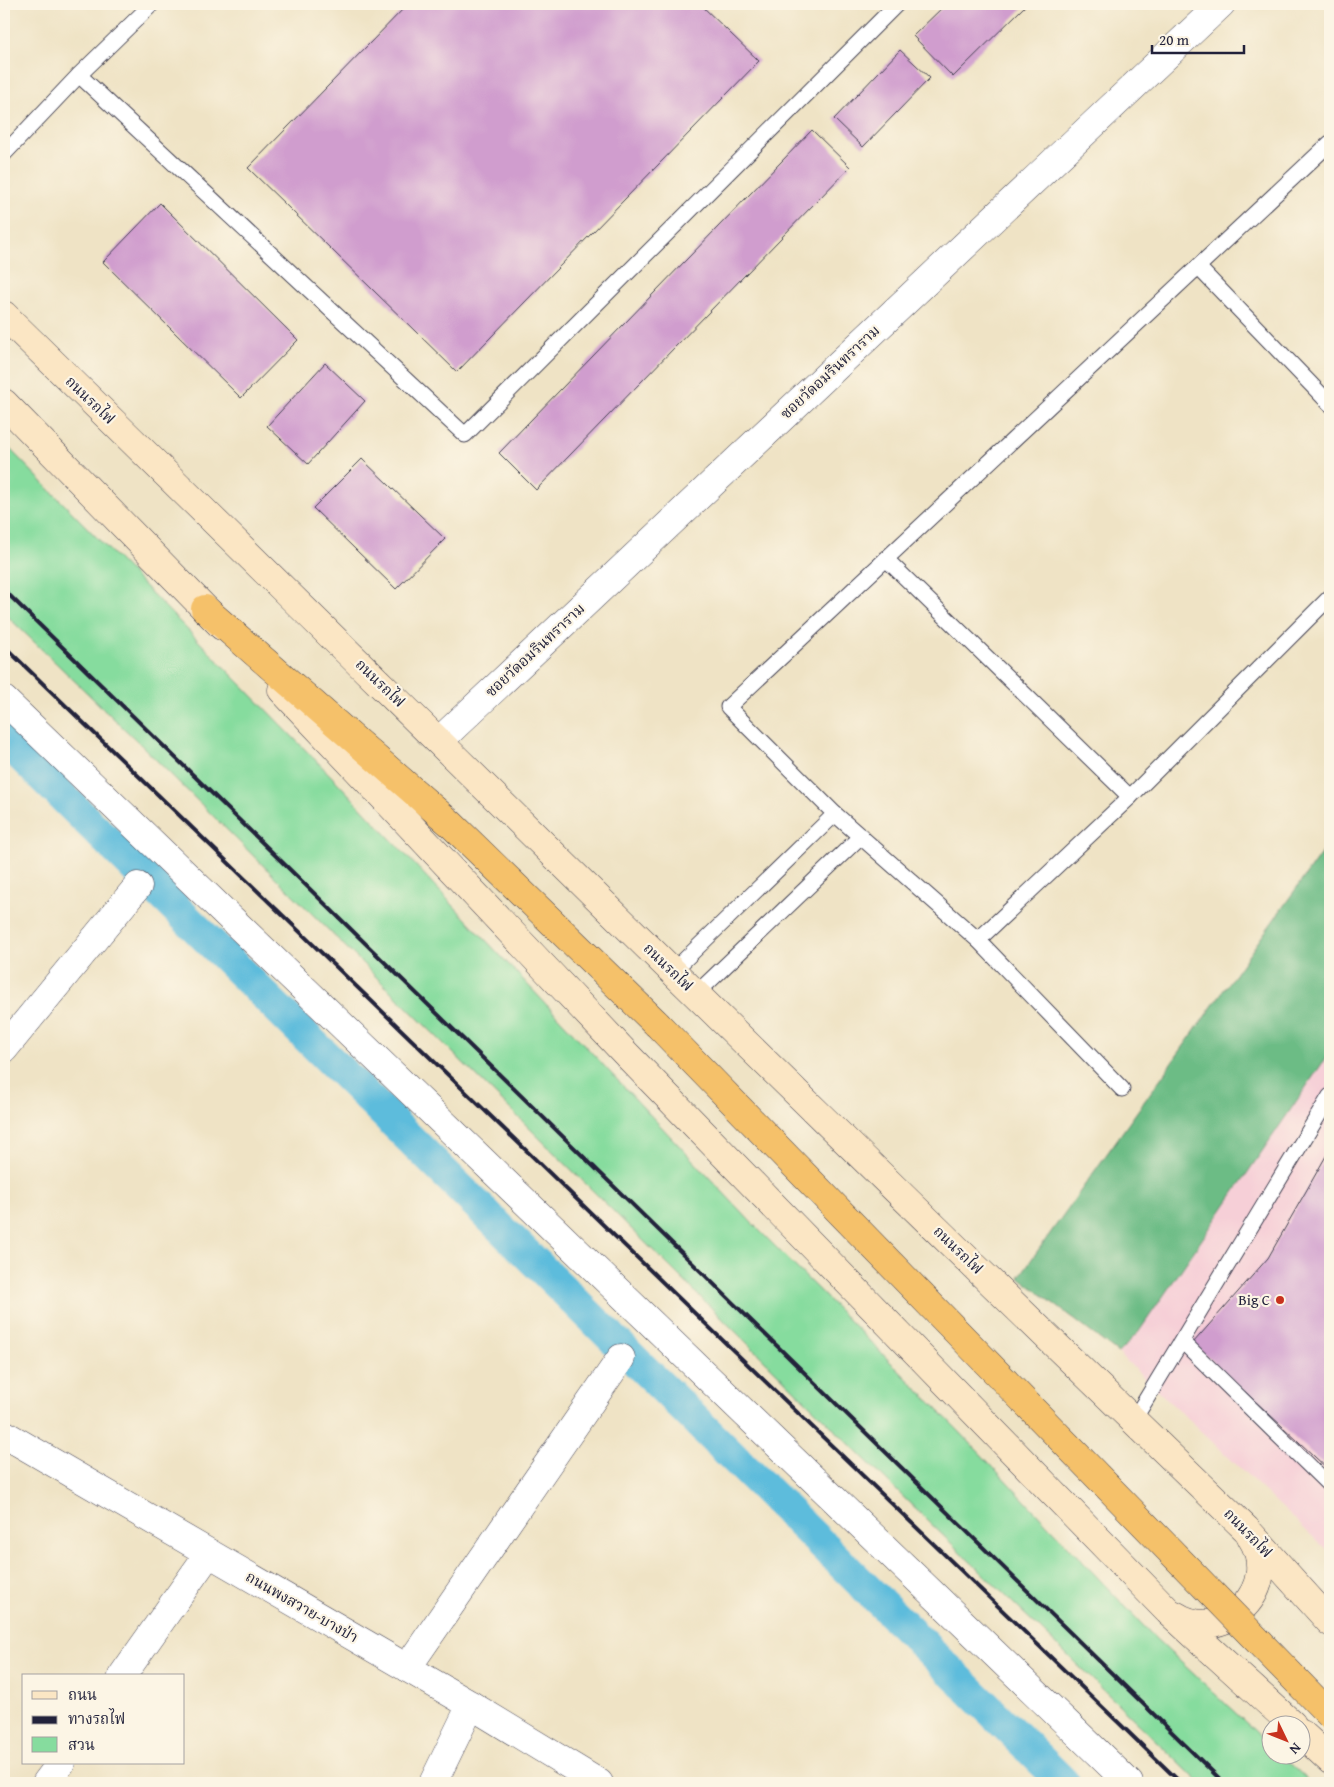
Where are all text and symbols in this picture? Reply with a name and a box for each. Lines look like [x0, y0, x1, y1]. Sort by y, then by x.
scale bar [1152, 22, 1244, 54]
text: 20 m [1159, 29, 1190, 50]
street label: ซอยวัดอมรินทราราม [775, 320, 884, 423]
street label: ถนนรถไฟ [61, 371, 120, 429]
street label: ซอยวัดอมรินทราราม [480, 598, 589, 701]
street label: ถนนรถไฟ [351, 654, 410, 712]
street label: ถนนรถไฟ [639, 938, 698, 996]
street label: ถนนรถไฟ [929, 1221, 988, 1279]
place label: Big C [1238, 1289, 1270, 1310]
marker: Big C [1274, 1294, 1286, 1306]
street label: ถนนรถไฟ [1219, 1503, 1277, 1562]
street label: ถนนพงสวาย-บางป่า [242, 1566, 362, 1647]
legend [22, 1674, 185, 1764]
text: ถนน [68, 1684, 97, 1705]
text: ทางรถไฟ [68, 1708, 125, 1729]
north arrow [1262, 1714, 1312, 1764]
text: สวน [68, 1734, 95, 1755]
text: N [1285, 1739, 1306, 1760]

